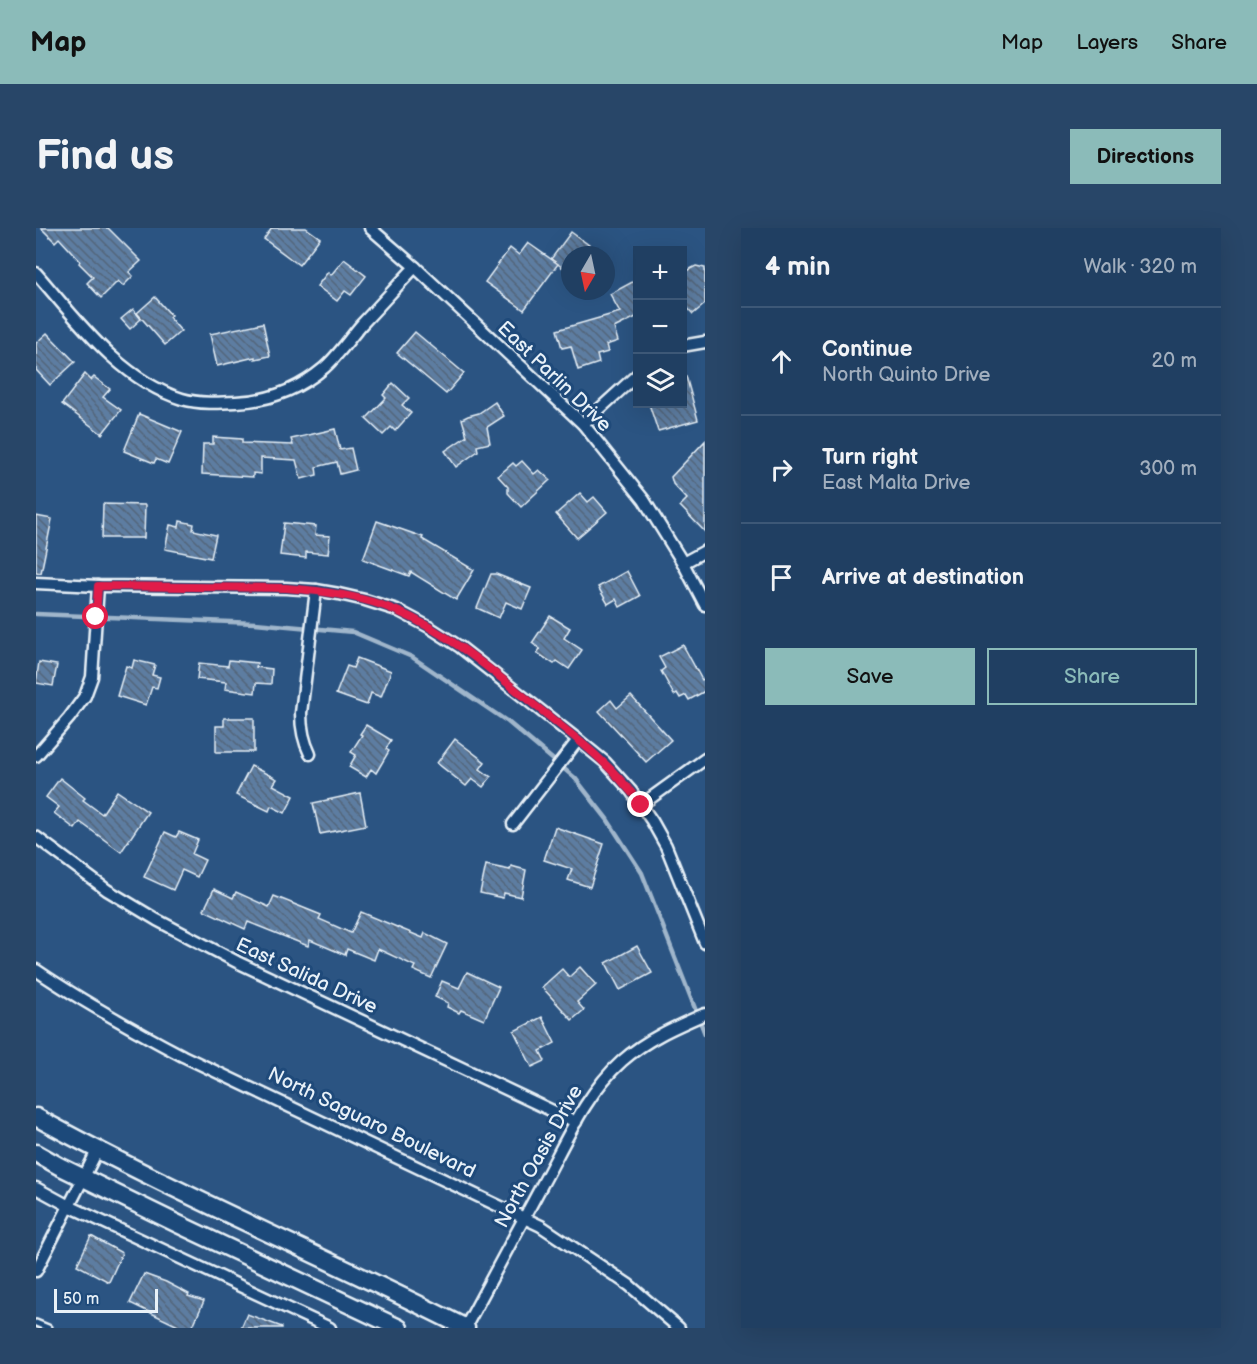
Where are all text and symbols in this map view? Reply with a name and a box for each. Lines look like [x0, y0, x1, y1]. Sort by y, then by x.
text: Map [30, 26, 86, 59]
text: Map [1001, 30, 1043, 55]
text: Layers [1076, 30, 1138, 55]
text: Share [1171, 30, 1227, 55]
button: Directions [1070, 129, 1221, 184]
text: Find us [36, 131, 174, 182]
north arrow [561, 246, 615, 300]
map controls [633, 246, 687, 408]
button: + [633, 246, 687, 300]
text: 4 min [765, 252, 830, 283]
text: Walk · 320 m [1083, 255, 1197, 279]
button: − [633, 300, 687, 354]
street label: East Parlin Drive [492, 316, 616, 437]
text: Continue [822, 336, 912, 363]
icon: ahead [765, 345, 798, 378]
text: 20 m [1152, 349, 1197, 373]
button: layers [633, 354, 687, 408]
text: North Quinto Drive [822, 363, 990, 387]
text: Turn right [822, 444, 918, 471]
icon: right [765, 453, 798, 486]
text: 300 m [1139, 457, 1197, 481]
text: East Malta Drive [822, 471, 970, 495]
icon: arrive [765, 561, 798, 594]
text: Arrive at destination [822, 564, 1024, 591]
route start [82, 603, 108, 629]
button: Save [765, 648, 975, 705]
button: Share [987, 648, 1197, 705]
route end [627, 791, 653, 817]
street label: East Salida Drive [232, 933, 381, 1019]
street label: North Saguaro Boulevard [264, 1062, 479, 1184]
street label: North Oasis Drive [490, 1081, 588, 1232]
scale bar [54, 1286, 158, 1314]
text: 50 m [63, 1290, 99, 1309]

